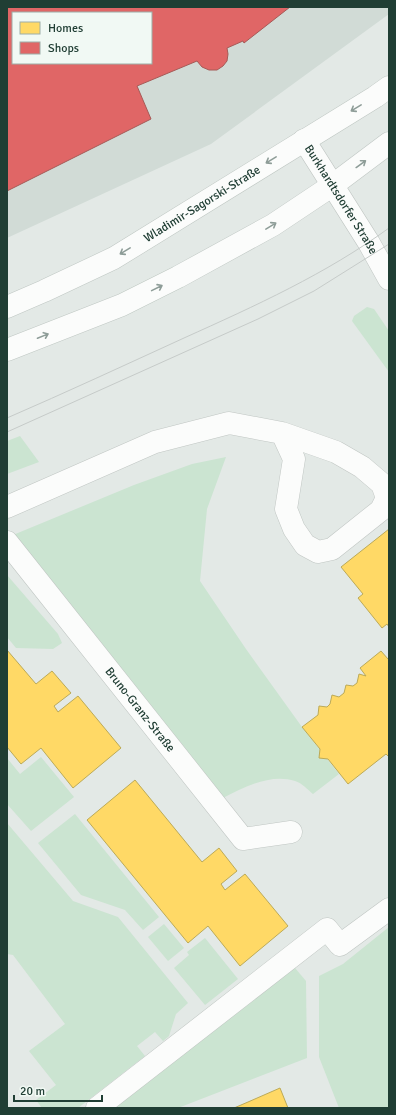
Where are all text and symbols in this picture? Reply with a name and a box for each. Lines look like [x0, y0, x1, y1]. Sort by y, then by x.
legend [12, 12, 152, 64]
text: Homes [48, 21, 83, 36]
text: Shops [48, 41, 79, 56]
one-way arrow [350, 105, 362, 113]
street label: Burkhardtsdorfer Straße [301, 142, 381, 257]
one-way arrow [265, 157, 277, 165]
one-way arrow [355, 160, 366, 168]
street label: Wladimir-Sagorski-Straße [141, 163, 263, 246]
one-way arrow [265, 221, 277, 229]
one-way arrow [119, 248, 131, 256]
one-way arrow [150, 284, 162, 291]
one-way arrow [37, 331, 49, 339]
street label: Bruno-Granz-Straße [102, 664, 178, 755]
scale bar [14, 1077, 102, 1103]
text: 20 m [20, 1084, 45, 1099]

